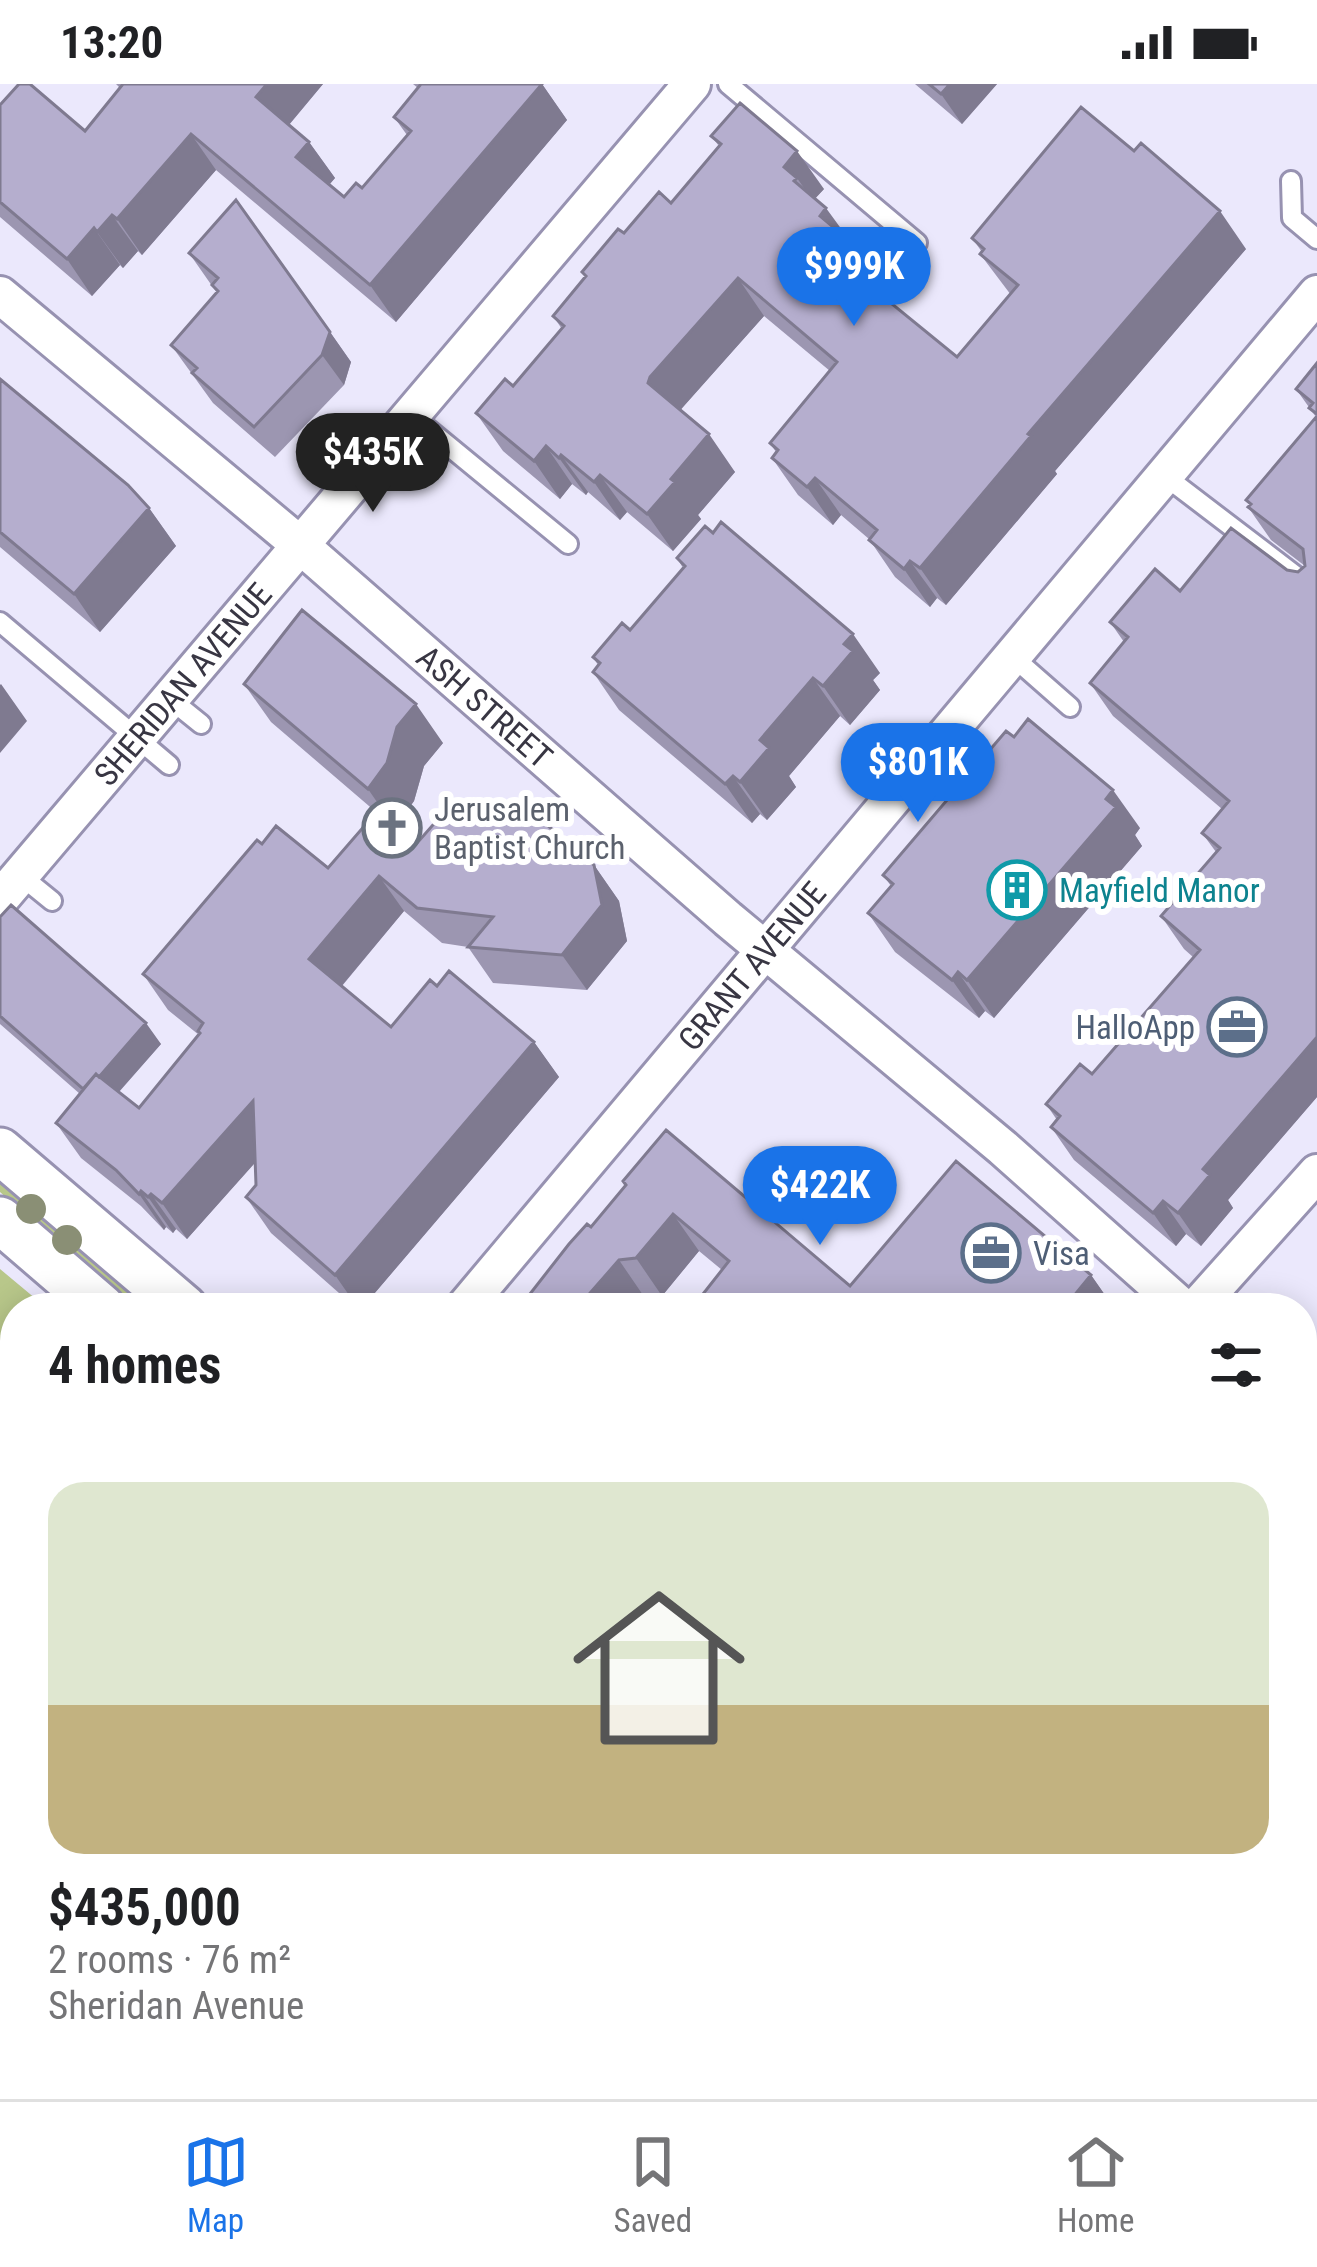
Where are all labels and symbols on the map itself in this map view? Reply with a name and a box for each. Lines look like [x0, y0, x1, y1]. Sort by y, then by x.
pin: $999K [770, 227, 938, 329]
pin: $435K [289, 413, 457, 515]
street label: SHERIDAN AVENUE [86, 575, 279, 793]
street label: ASH STREET [409, 637, 560, 776]
pin: $801K [834, 723, 1002, 825]
place label: Jerusalem Baptist Church [434, 790, 625, 867]
church icon: Jerusalem Baptist Church [361, 797, 423, 859]
building icon: Mayfield Manor [986, 859, 1048, 921]
place label: Mayfield Manor [1059, 871, 1260, 910]
street label: GRANT AVENUE [670, 874, 834, 1058]
office icon: HalloApp [1206, 996, 1268, 1058]
place label: HalloApp [1075, 1008, 1195, 1047]
pin: $422K [736, 1146, 904, 1248]
office icon: Visa [960, 1222, 1022, 1284]
place label: Visa [1033, 1234, 1090, 1273]

